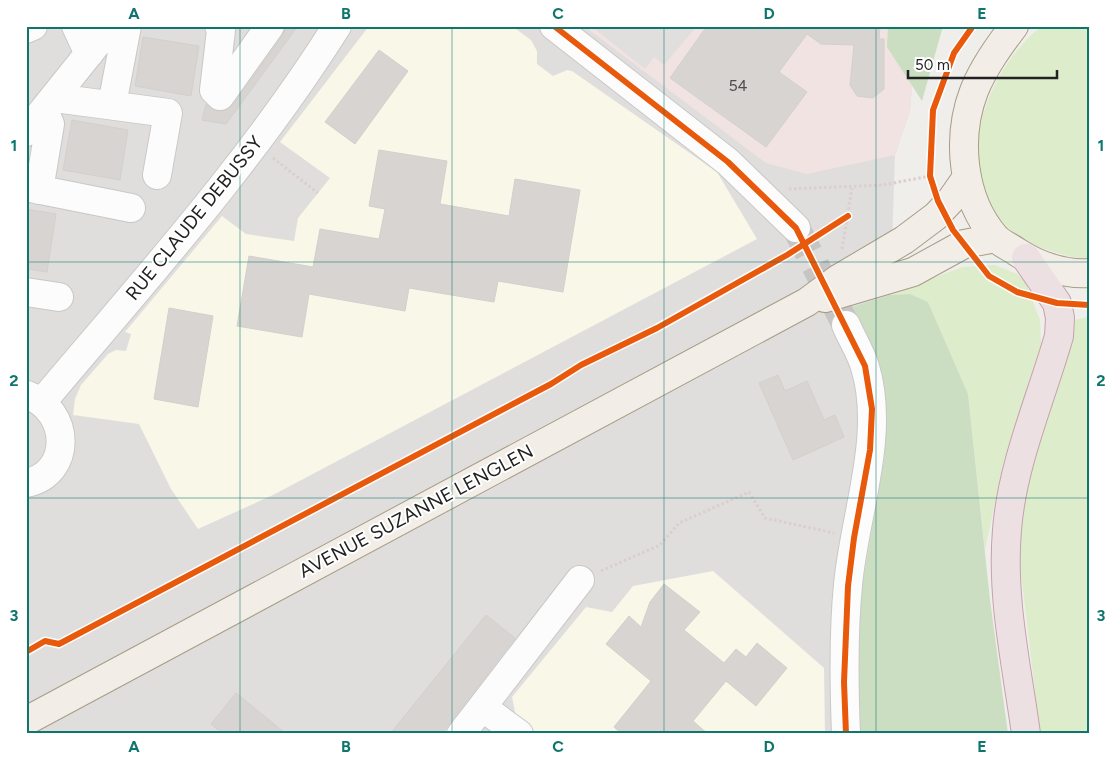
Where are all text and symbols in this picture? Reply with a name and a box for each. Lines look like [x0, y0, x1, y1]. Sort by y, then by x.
text: A [128, 4, 140, 23]
text: B [341, 4, 351, 23]
text: C [552, 4, 564, 23]
text: D [763, 4, 775, 23]
text: E [977, 4, 987, 23]
scale bar [908, 48, 1056, 80]
text: 50 m [915, 56, 950, 74]
house number: 54 [728, 76, 748, 95]
street label: RUE CLAUDE DEBUSSY [121, 131, 268, 305]
text: 1 [11, 136, 17, 155]
text: 1 [1098, 136, 1104, 155]
text: 2 [9, 371, 19, 390]
text: 2 [1096, 371, 1106, 390]
street label: AVENUE SUZANNE LENGLEN [295, 439, 537, 583]
text: 3 [10, 606, 19, 625]
text: 3 [1097, 606, 1106, 625]
text: A [128, 737, 140, 756]
text: B [341, 737, 351, 756]
text: C [552, 737, 564, 756]
text: D [763, 737, 775, 756]
text: E [977, 737, 987, 756]

